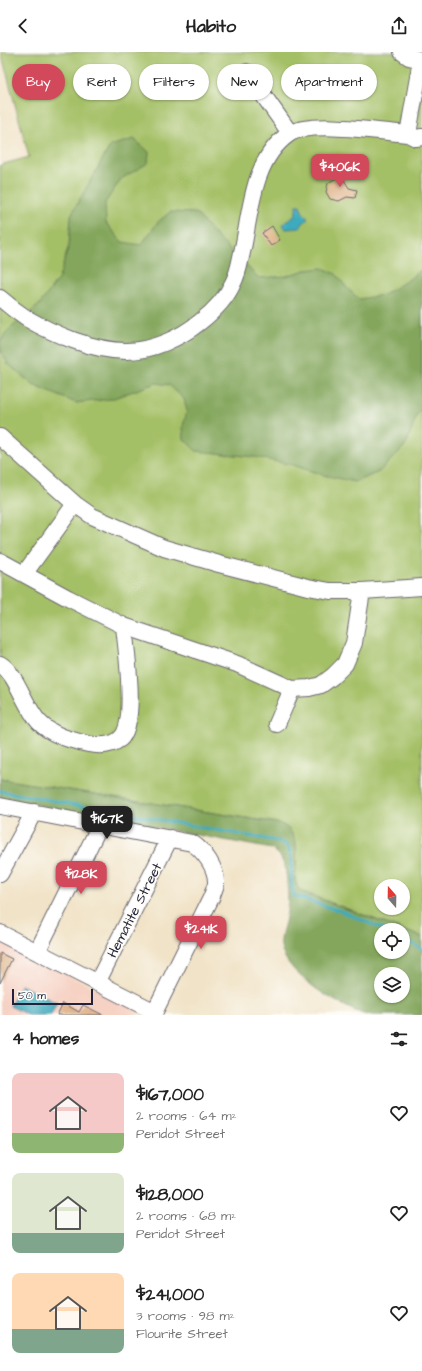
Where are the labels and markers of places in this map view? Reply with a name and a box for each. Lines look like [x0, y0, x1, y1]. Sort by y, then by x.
pin: $406K [312, 154, 368, 188]
pin: $167K [79, 806, 135, 840]
pin: $128K [53, 861, 109, 895]
pin: $241K [173, 916, 229, 950]

